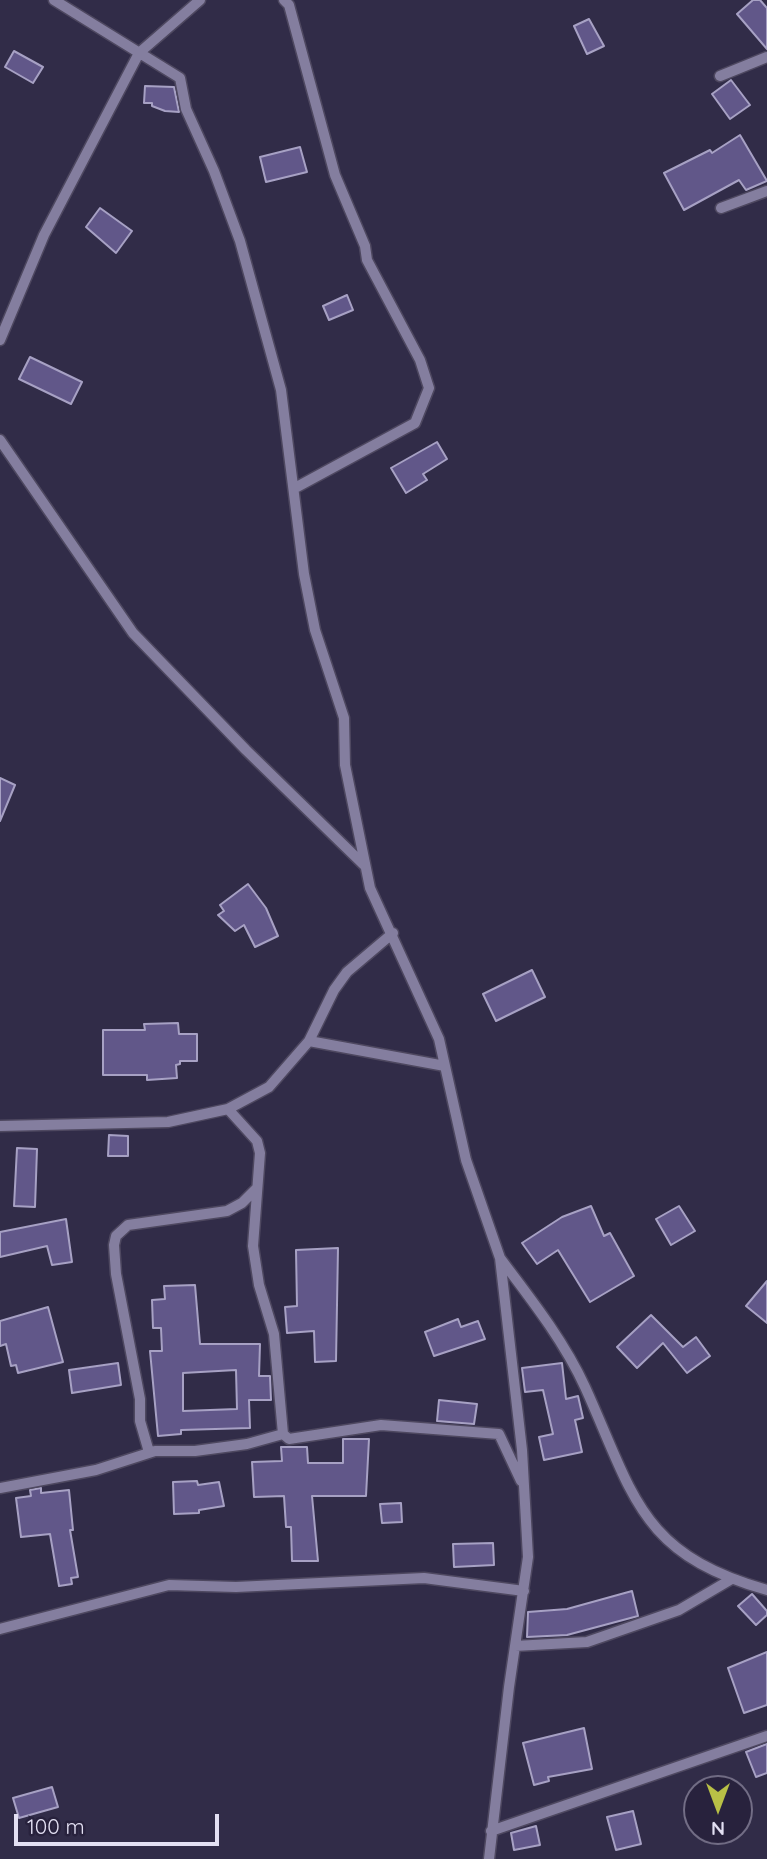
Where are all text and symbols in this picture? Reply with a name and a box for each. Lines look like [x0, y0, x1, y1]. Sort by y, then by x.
north arrow [683, 1775, 753, 1845]
scale bar [18, 1800, 222, 1844]
text: 100 m [27, 1813, 85, 1839]
text: N [711, 1817, 725, 1841]

